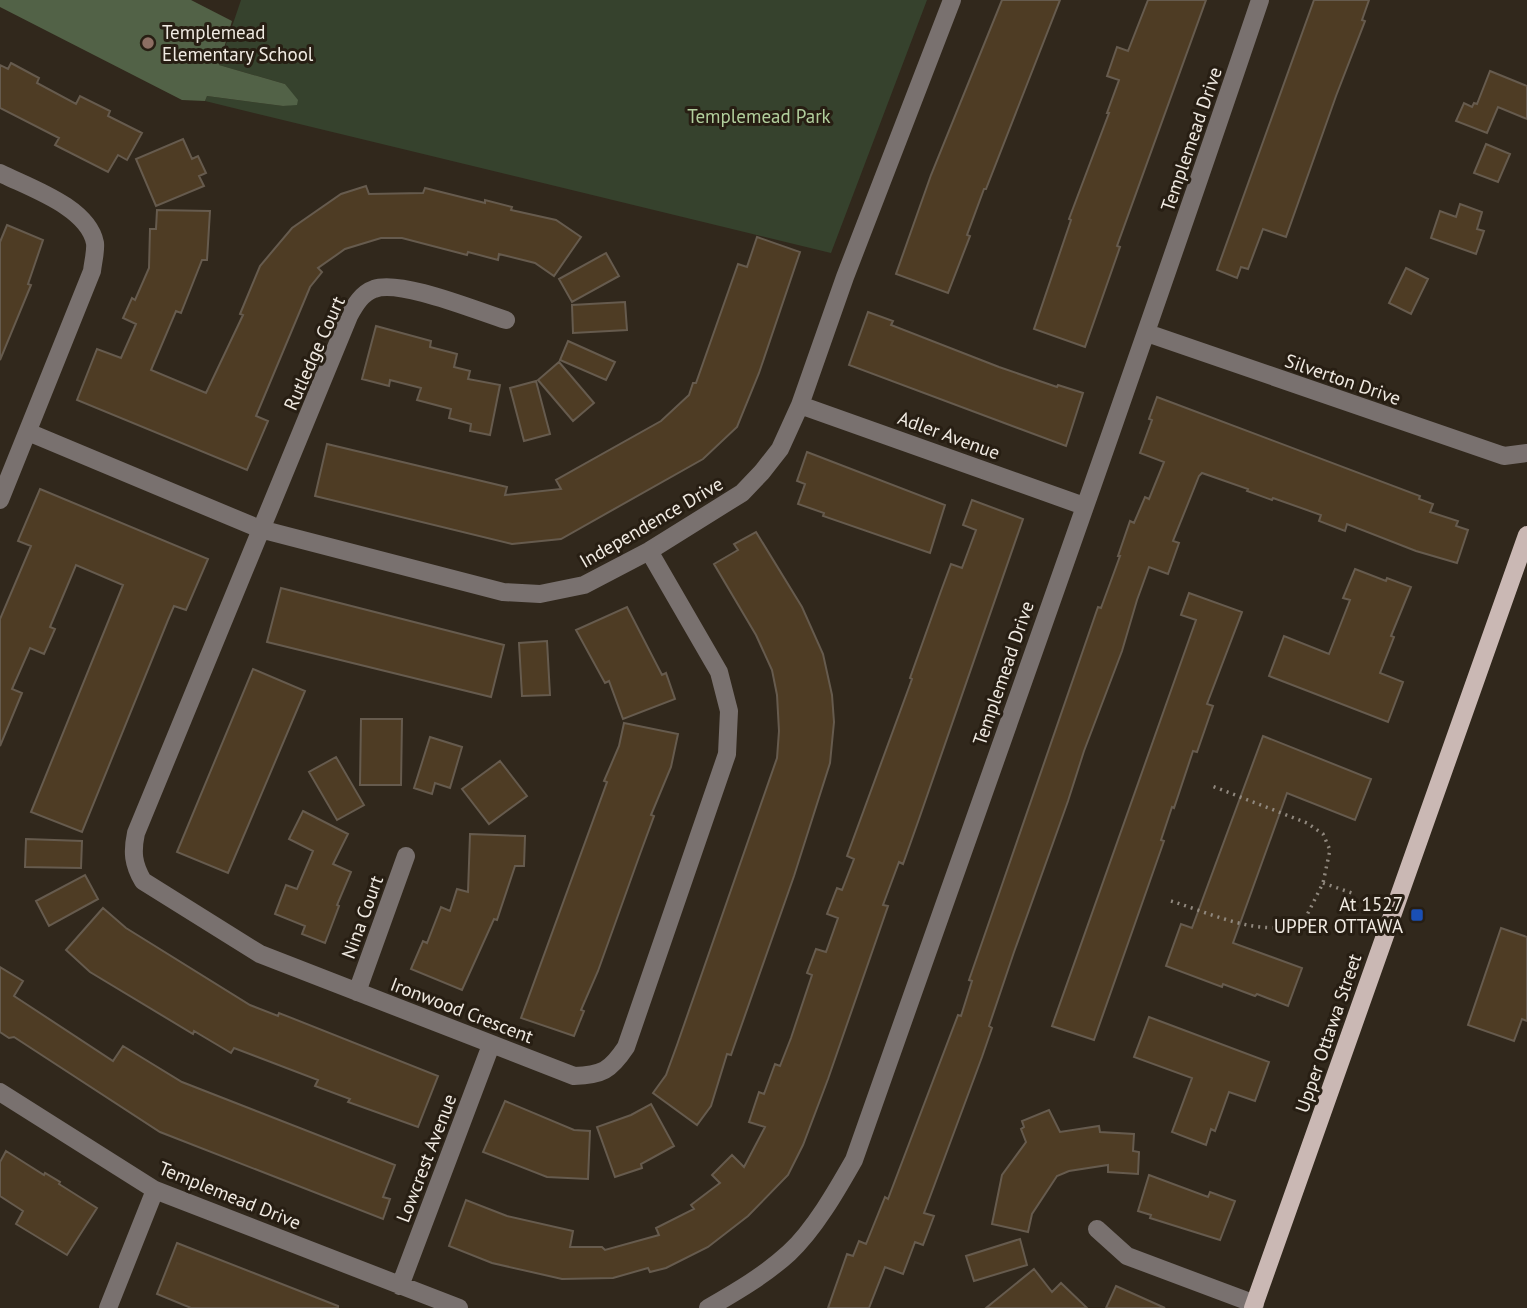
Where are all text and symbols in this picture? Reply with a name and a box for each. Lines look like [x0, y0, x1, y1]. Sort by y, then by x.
place label: Templemead Elementary School [162, 20, 314, 66]
marker: Templemead Elementary School [140, 35, 156, 51]
street label: Templemead Drive [1155, 64, 1227, 214]
park label: Templemead Park [687, 104, 831, 128]
street label: Rutledge Court [278, 292, 350, 414]
street label: Silverton Drive [1282, 348, 1404, 410]
street label: Adler Avenue [895, 405, 1003, 465]
street label: Independence Drive [575, 471, 727, 573]
street label: Templemead Drive [967, 598, 1039, 748]
street label: Nina Court [336, 872, 388, 962]
place label: At 1527 UPPER OTTAWA [1274, 892, 1403, 938]
marker: At 1527 UPPER OTTAWA [1409, 907, 1425, 923]
street label: Upper Ottawa Street [1290, 950, 1367, 1116]
street label: Ironwood Crescent [387, 972, 537, 1049]
street label: Lowcrest Avenue [391, 1091, 461, 1225]
street label: Templemead Drive [155, 1156, 305, 1234]

